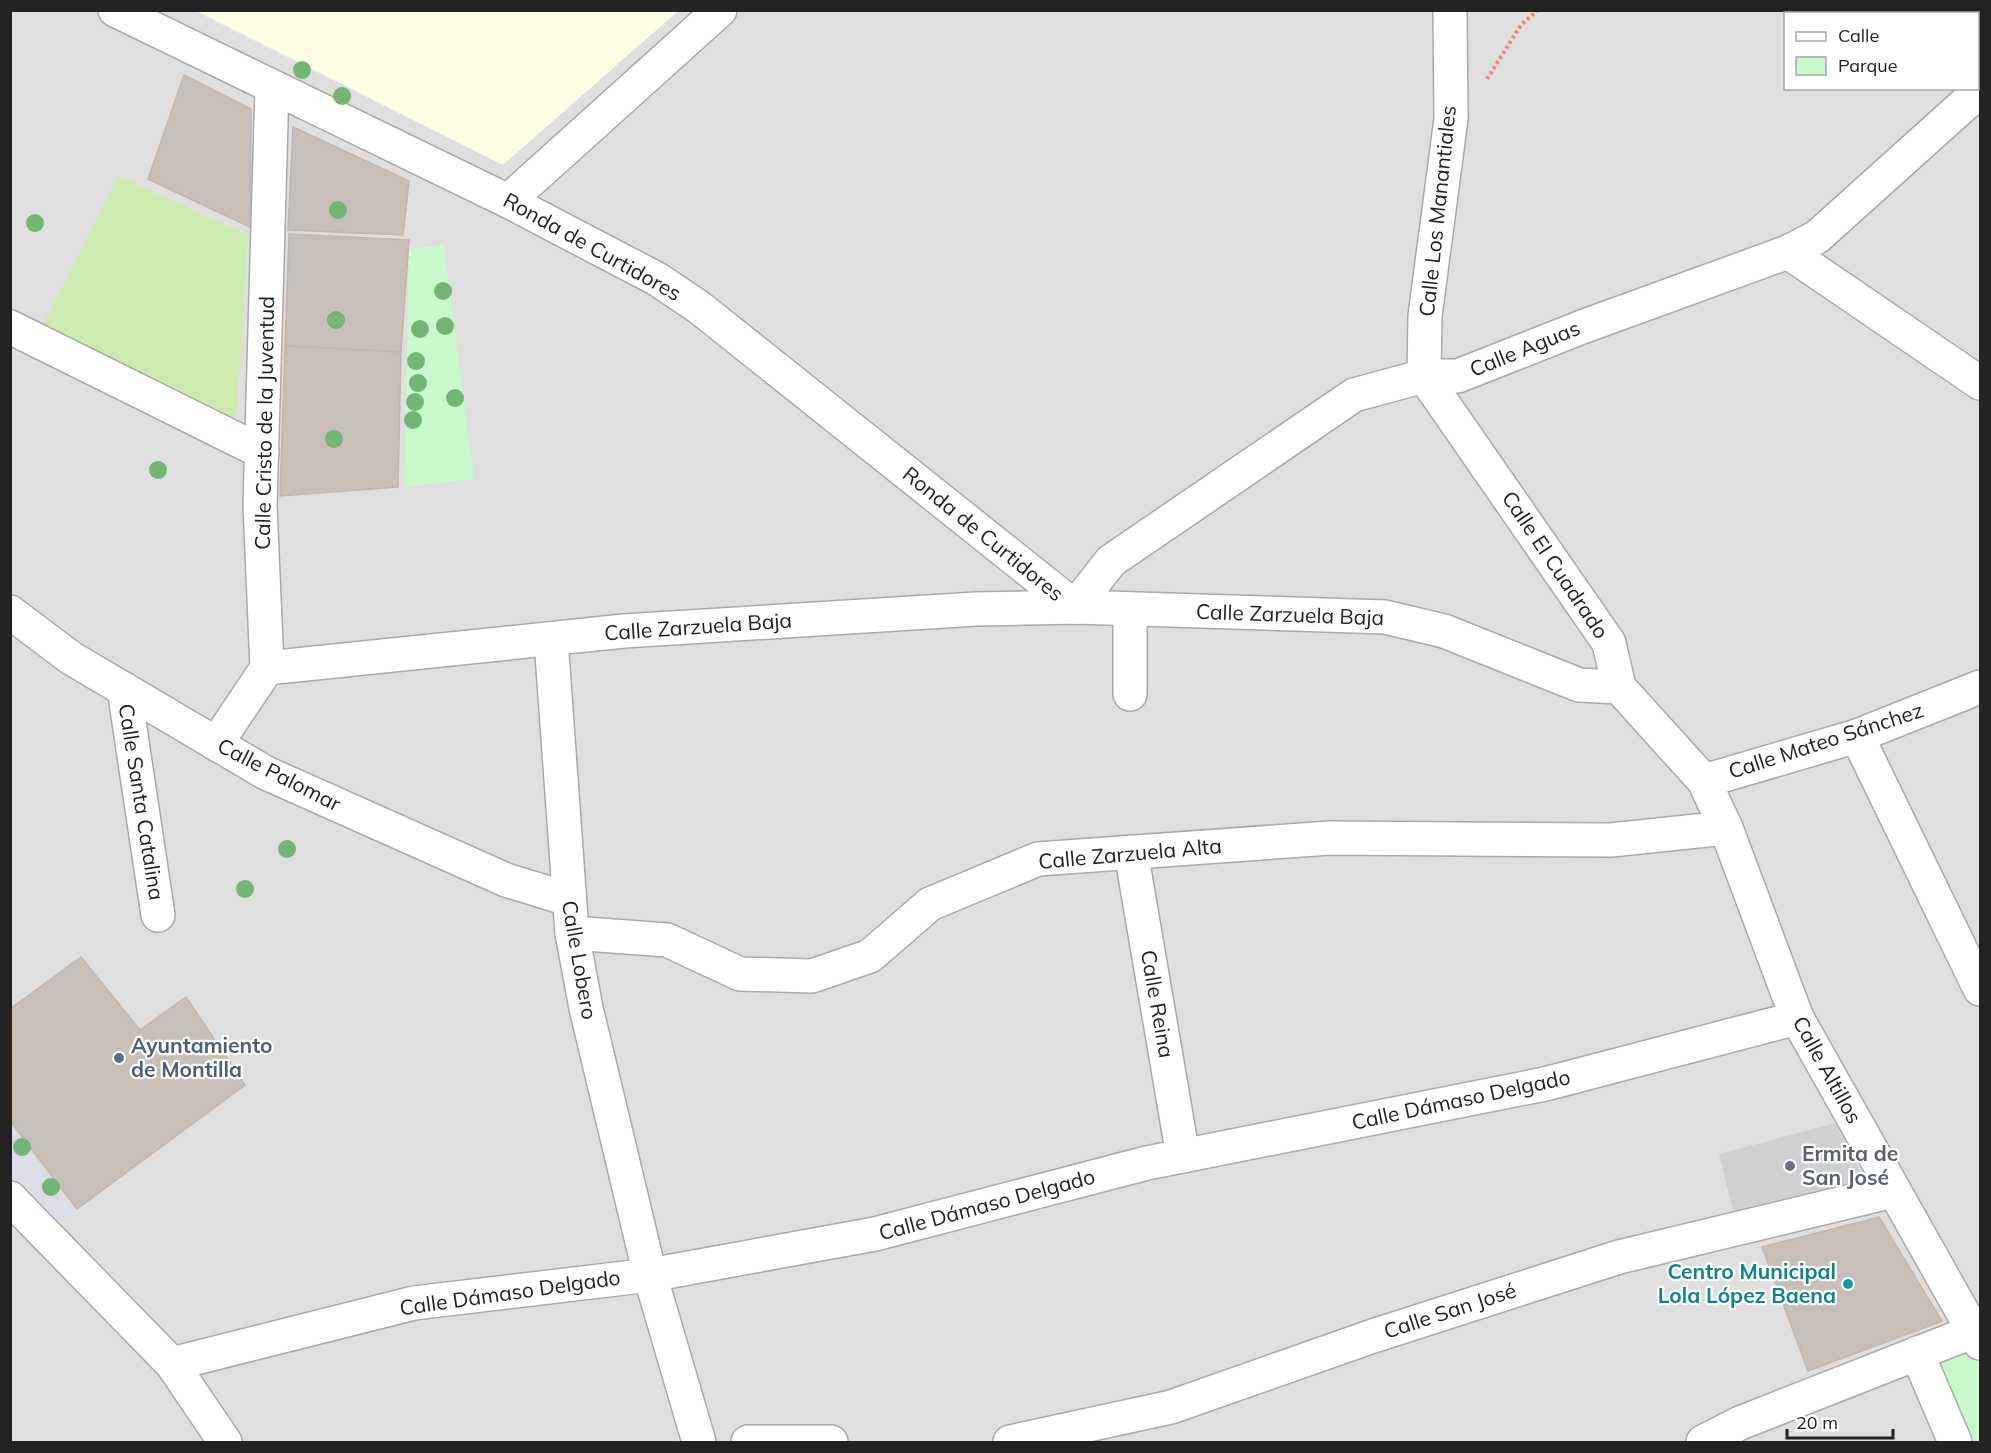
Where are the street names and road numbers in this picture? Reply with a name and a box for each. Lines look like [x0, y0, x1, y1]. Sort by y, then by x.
street label: Calle Los Manantiales [1413, 104, 1461, 318]
street label: Ronda de Curtidores [499, 186, 686, 306]
street label: Calle Cristo de la Juventud [249, 296, 279, 550]
street label: Calle Aguas [1466, 314, 1584, 382]
street label: Ronda de Curtidores [898, 460, 1069, 606]
street label: Calle El Cuadrado [1497, 486, 1615, 643]
street label: Calle Zarzuela Baja [1196, 598, 1384, 630]
street label: Calle Zarzuela Baja [603, 606, 793, 646]
street label: Calle Mateo Sánchez [1725, 696, 1926, 784]
street label: Calle Santa Catalina [114, 702, 170, 902]
street label: Calle Palomar [213, 732, 346, 816]
street label: Calle Zarzuela Alta [1037, 832, 1223, 874]
street label: Calle Lobero [557, 898, 603, 1021]
street label: Calle Reina [1136, 948, 1180, 1060]
street label: Calle Altillos [1788, 1011, 1868, 1128]
street label: Calle Dámaso Delgado [1349, 1063, 1572, 1135]
street label: Calle Dámaso Delgado [876, 1163, 1098, 1245]
street label: Calle Dámaso Delgado [398, 1264, 622, 1320]
street label: Calle San José [1380, 1276, 1519, 1344]

